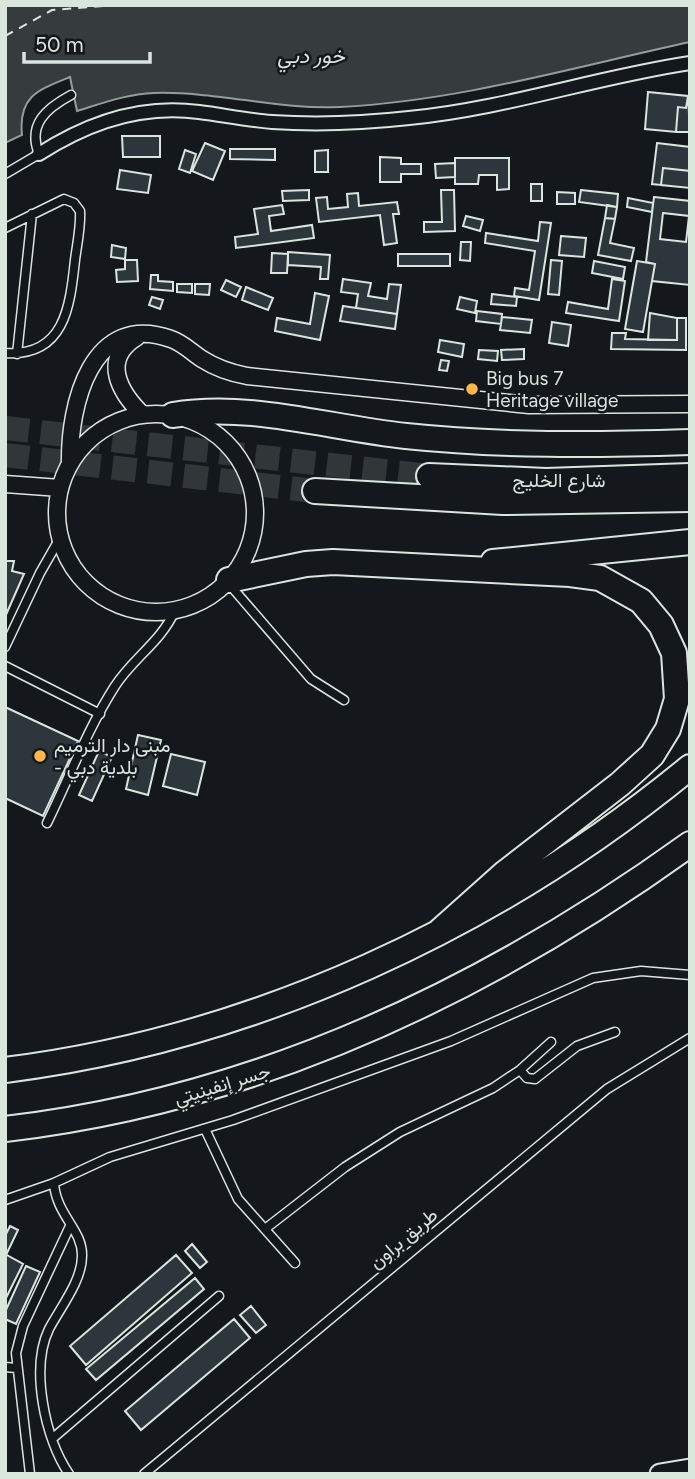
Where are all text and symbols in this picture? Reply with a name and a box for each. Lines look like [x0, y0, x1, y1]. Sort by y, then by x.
scale bar [24, 21, 150, 65]
text: 50 m [35, 32, 84, 57]
water label: خور دبي [277, 43, 346, 73]
place label: Big bus 7 Heritage village [486, 367, 618, 412]
marker: Big bus 7 Heritage village [464, 381, 480, 397]
street label: شارع الخليج [513, 469, 605, 494]
place label: مبنى دار الترميم - بلدية دبي [54, 734, 170, 783]
marker: مبنى دار الترميم - بلدية دبي [32, 748, 48, 764]
street label: جسر إنفينيتي [171, 1059, 274, 1114]
street label: طريق براون [364, 1203, 442, 1274]

